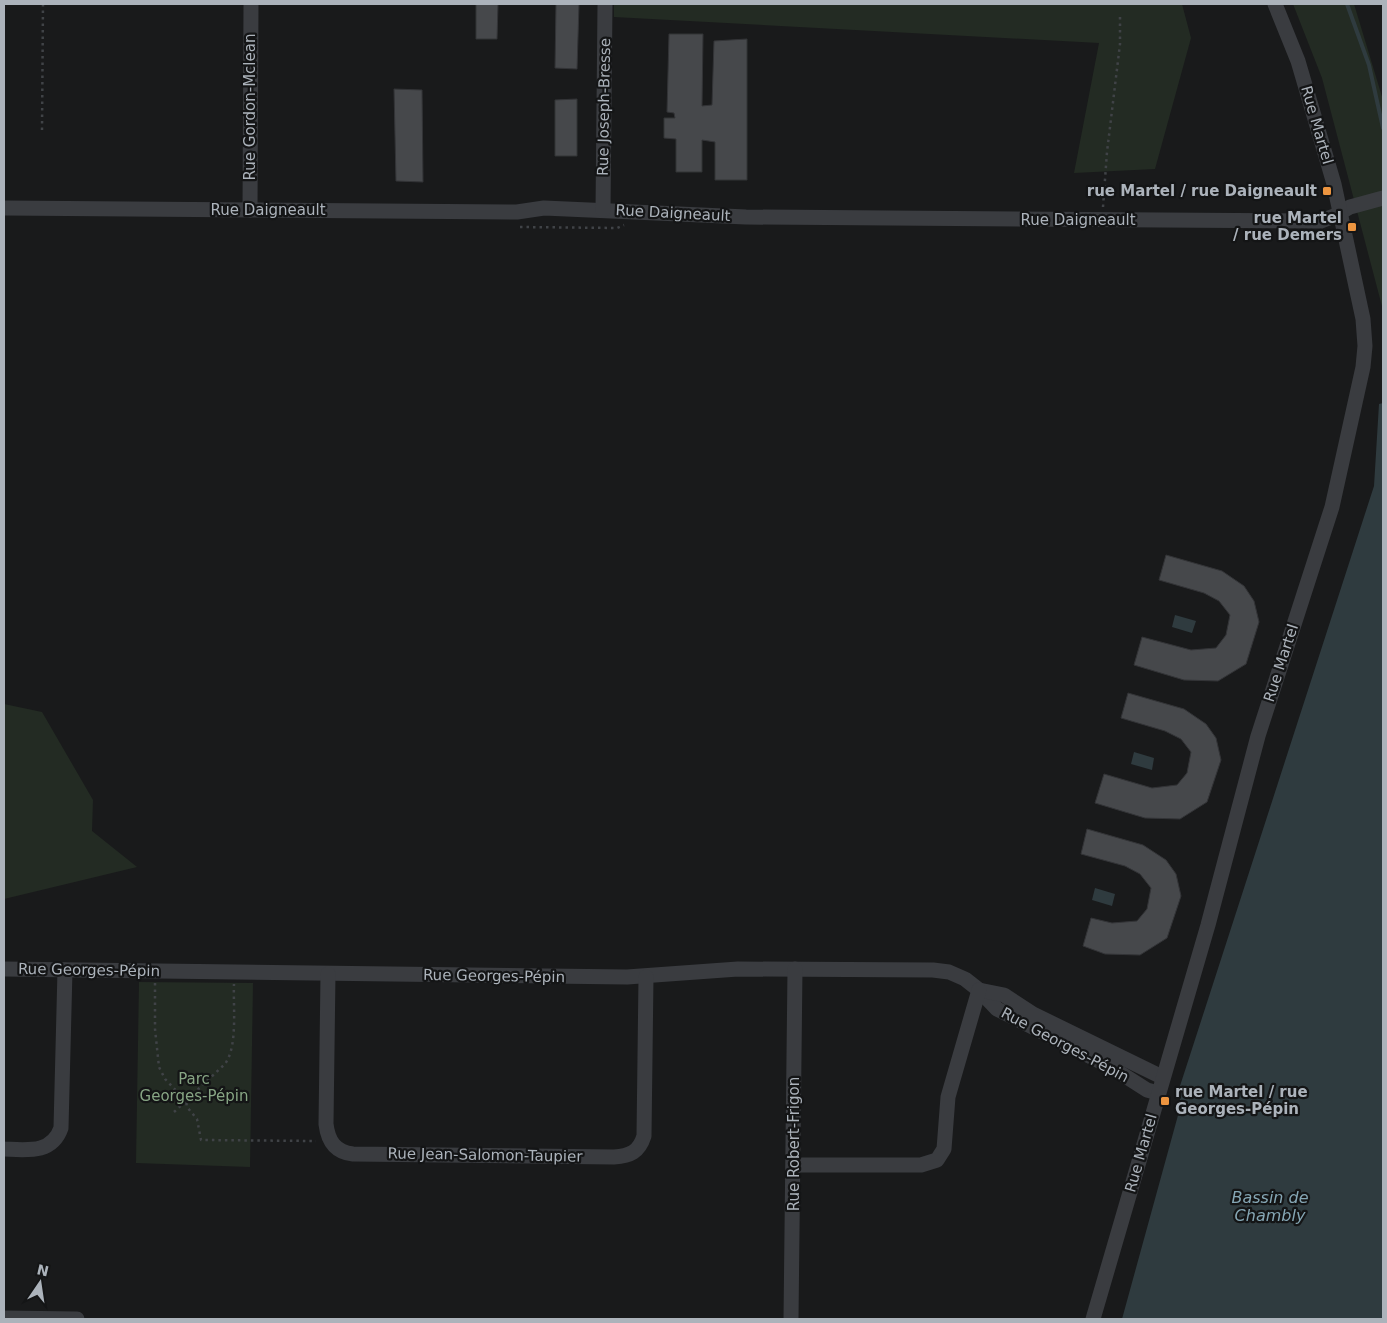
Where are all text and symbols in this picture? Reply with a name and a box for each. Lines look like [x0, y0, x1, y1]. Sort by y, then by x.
street label: Rue Gordon-Mclean [241, 34, 259, 180]
street label: Rue Joseph-Bresse [594, 38, 614, 176]
street label: Rue Martel [1297, 84, 1337, 166]
place label: rue Martel / rue Daigneault [1087, 182, 1317, 200]
marker: rue Martel / rue Daigneault [1321, 185, 1333, 197]
street label: Rue Daigneault [210, 201, 326, 219]
street label: Rue Daigneault [615, 201, 731, 225]
place label: rue Martel / rue Demers [1233, 209, 1342, 244]
street label: Rue Daigneault [1020, 211, 1136, 229]
marker: rue Martel / rue Demers [1346, 221, 1358, 233]
street label: Rue Martel [1260, 622, 1302, 704]
street label: Rue Georges-Pépin [18, 960, 160, 980]
street label: Rue Georges-Pépin [423, 966, 565, 986]
street label: Rue Georges-Pépin [998, 1004, 1132, 1086]
park label: Parc Georges-Pépin [140, 1070, 248, 1105]
street label: Rue Robert-Frigon [785, 1077, 803, 1211]
place label: rue Martel / rue Georges-Pépin [1175, 1083, 1308, 1118]
marker: rue Martel / rue Georges-Pépin [1159, 1095, 1171, 1107]
street label: Rue Martel [1121, 1112, 1161, 1194]
street label: Rue Jean-Salomon-Taupier [387, 1144, 583, 1166]
water label: Bassin de Chambly [1231, 1188, 1309, 1225]
north arrow [15, 1258, 65, 1308]
text: N [35, 1261, 50, 1279]

